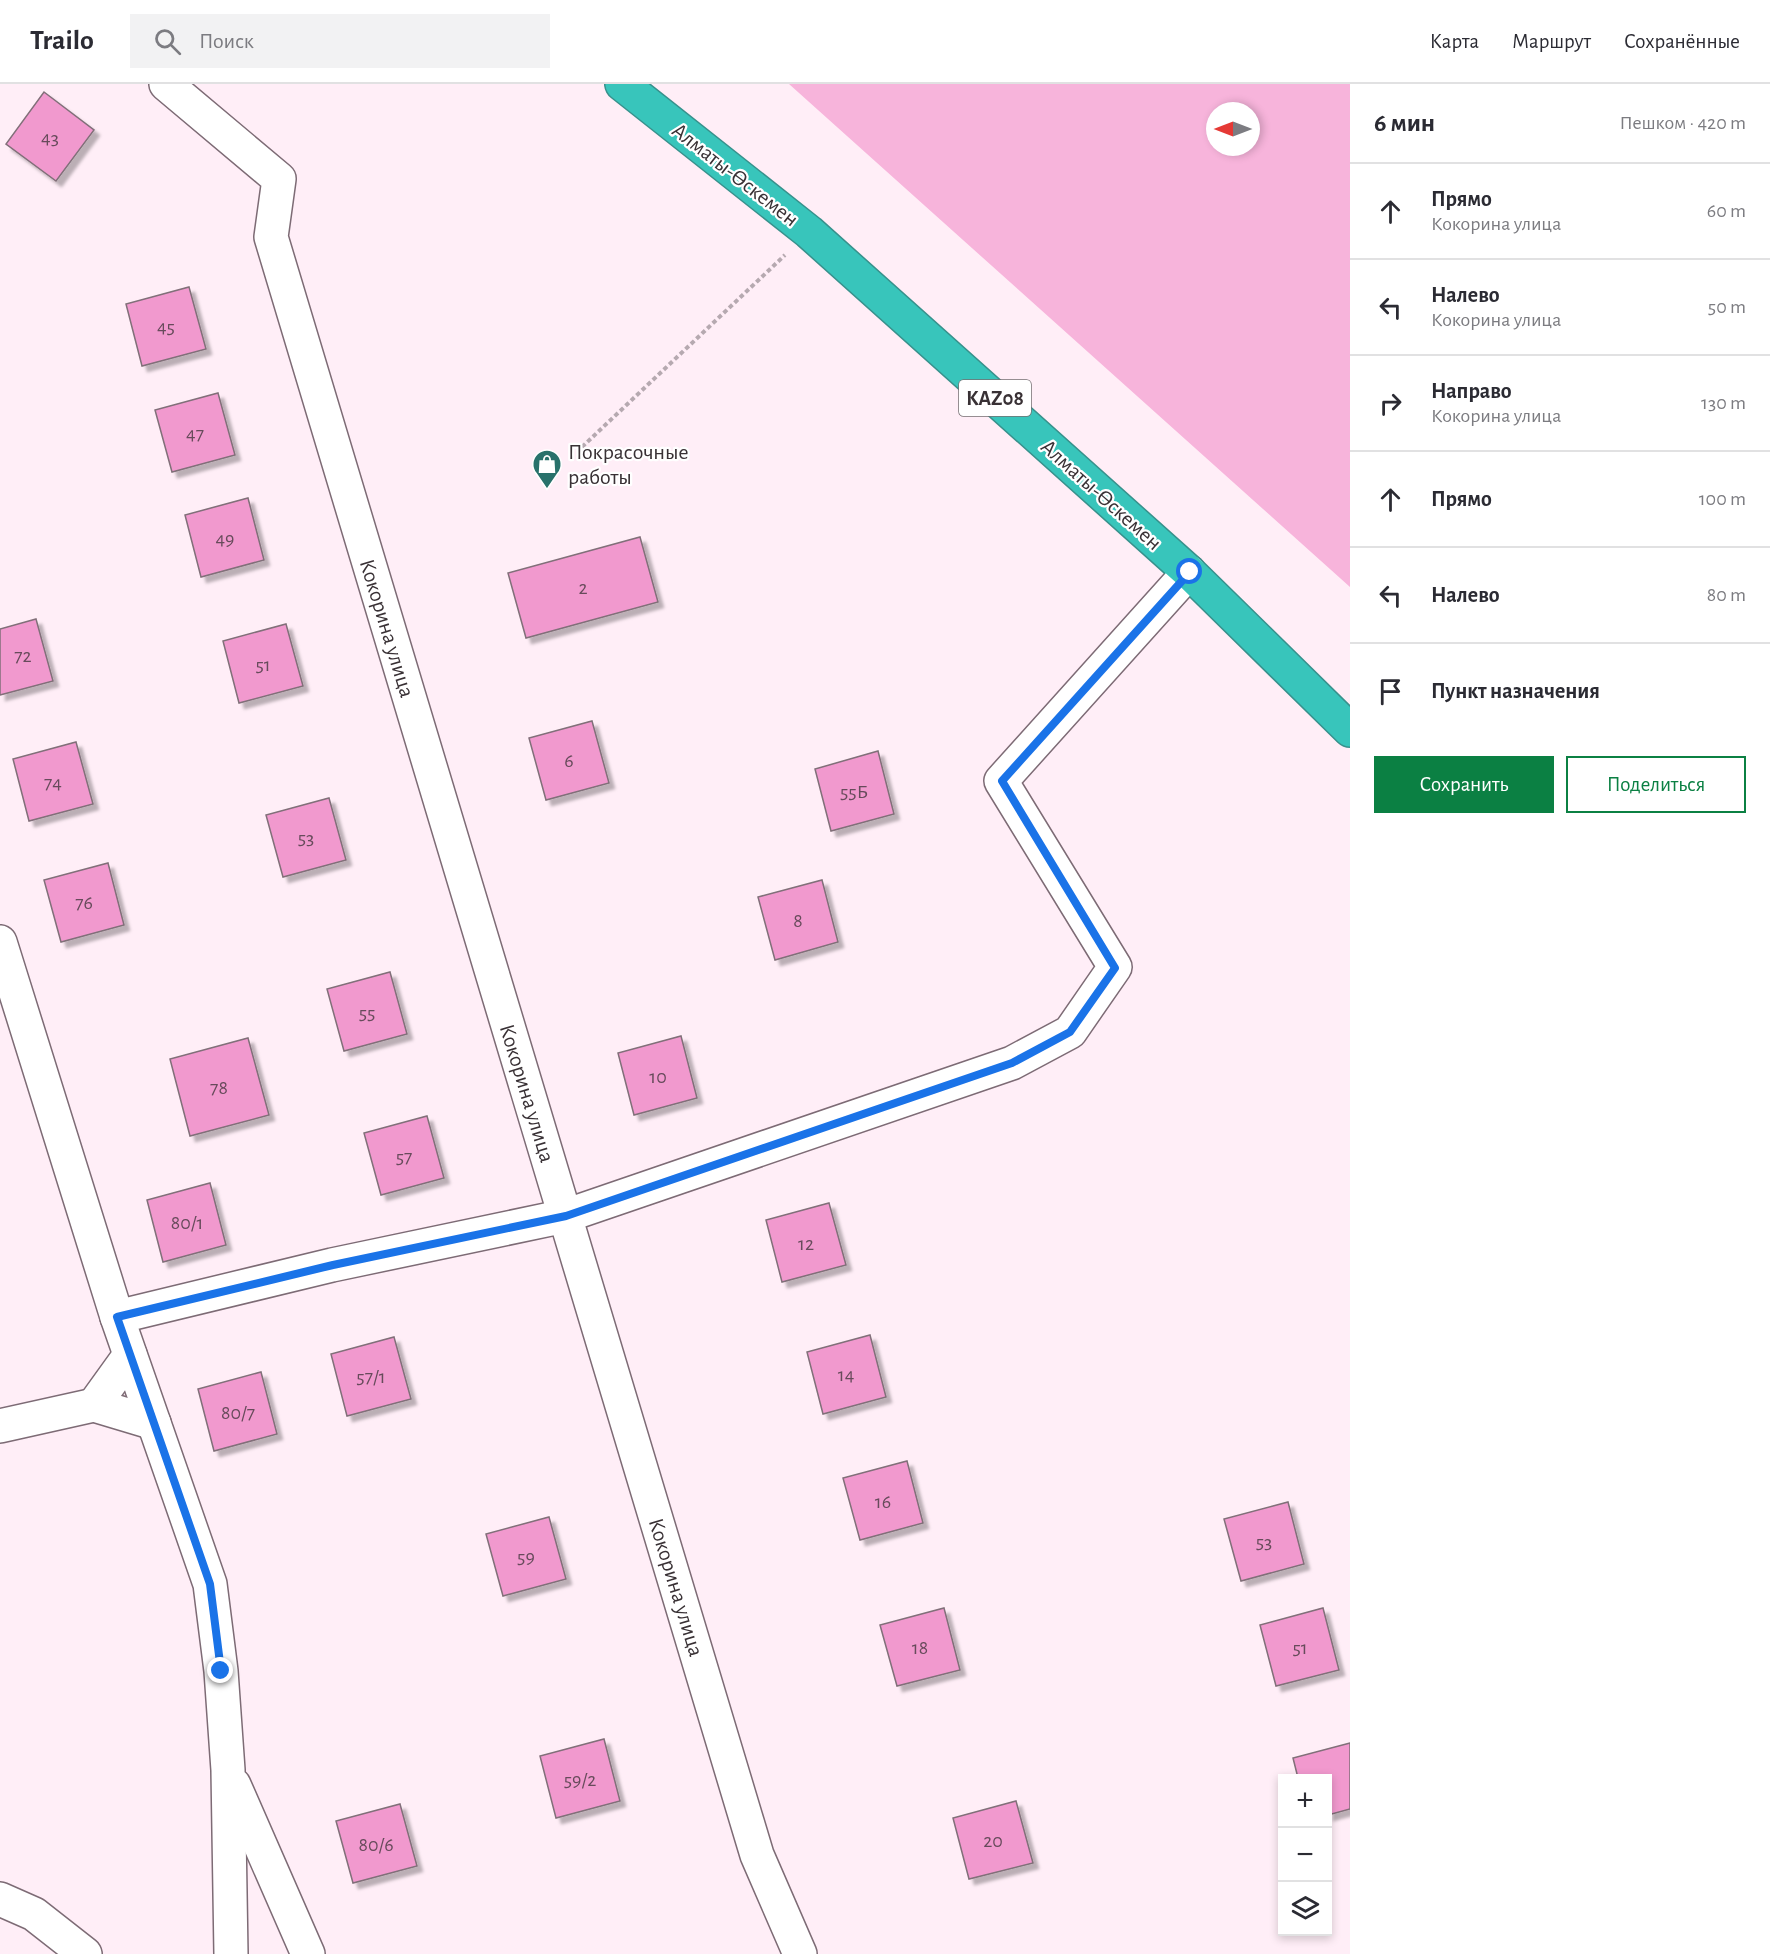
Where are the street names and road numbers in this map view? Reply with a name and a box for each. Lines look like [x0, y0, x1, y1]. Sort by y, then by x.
street label: Алматы-Өскемен [668, 119, 803, 231]
road number: KAZ08 [959, 380, 1031, 416]
street label: Алматы-Өскемен [1037, 435, 1166, 554]
street label: Кокорина улица [356, 557, 419, 700]
street label: Кокорина улица [496, 1022, 559, 1165]
street label: Кокорина улица [645, 1516, 708, 1659]

